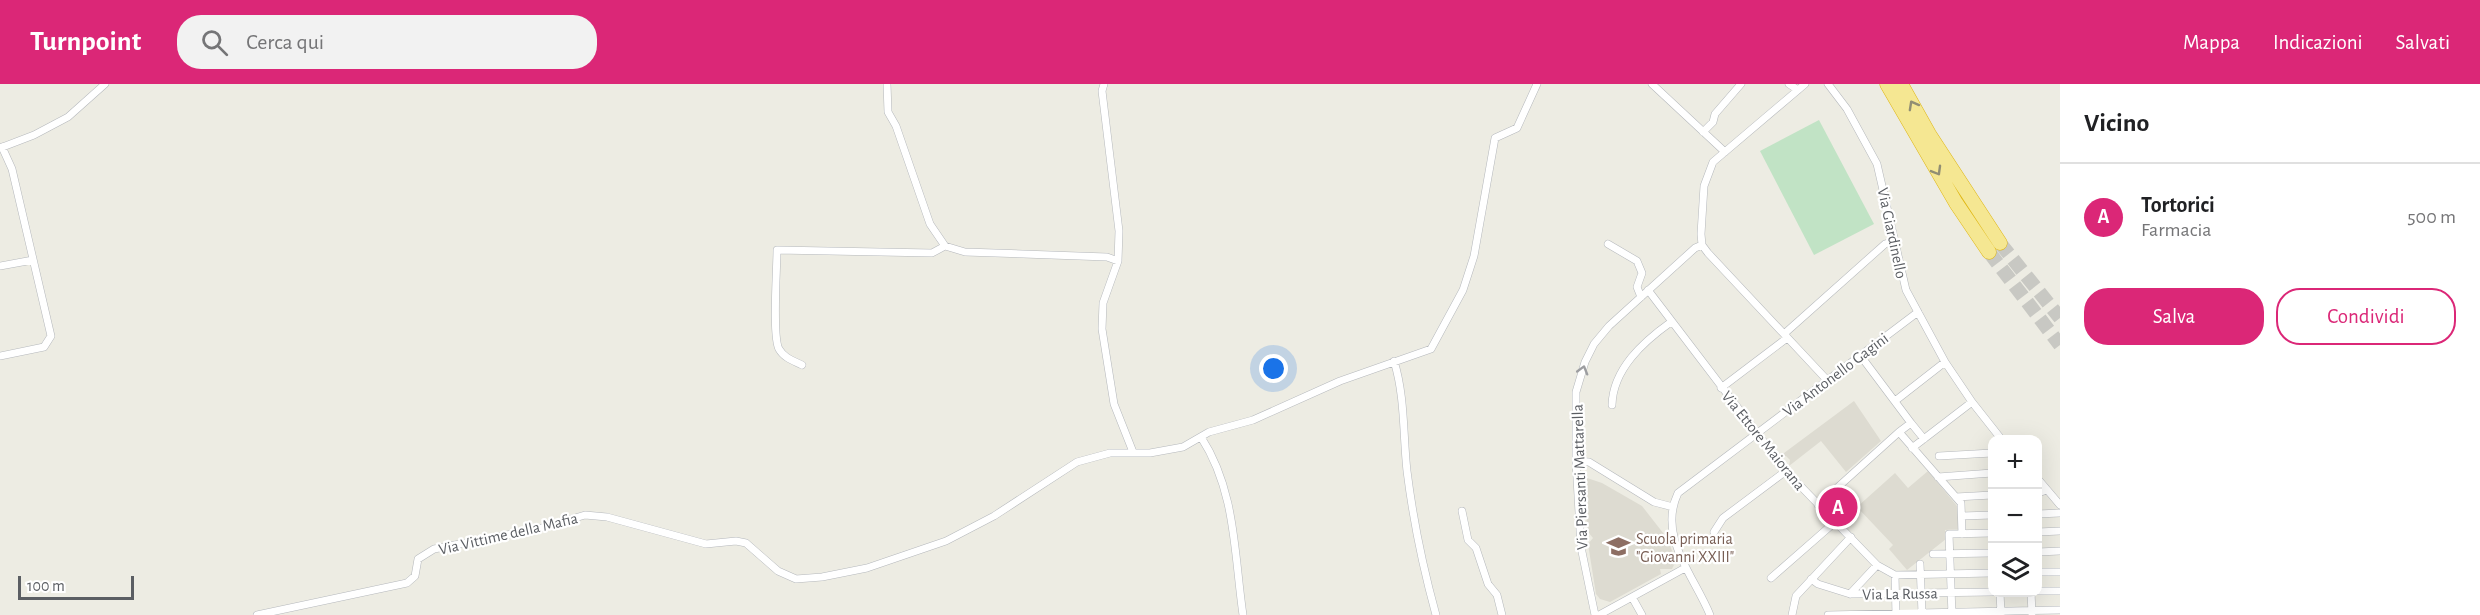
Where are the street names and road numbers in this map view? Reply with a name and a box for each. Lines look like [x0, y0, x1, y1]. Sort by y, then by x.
street label: Via Giardinello [1875, 186, 1909, 280]
street label: Via Antonello Gagini [1780, 330, 1891, 420]
street label: Via Ettore Maiorana [1718, 388, 1808, 493]
street label: Via Piersanti Mattarella [1569, 404, 1591, 550]
street label: Via Vittime della Mafia [437, 510, 579, 558]
street label: Via La Russa [1862, 585, 1938, 603]

